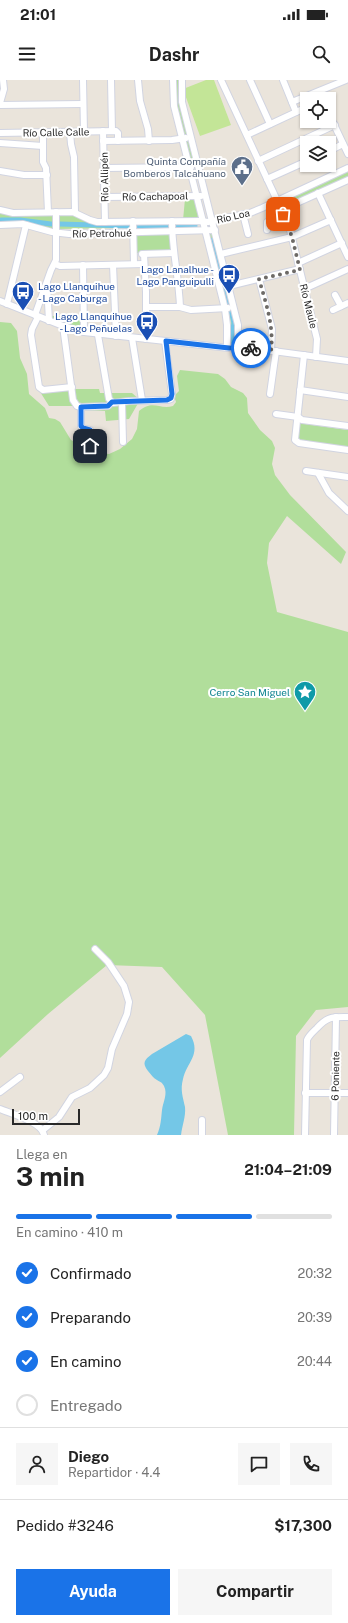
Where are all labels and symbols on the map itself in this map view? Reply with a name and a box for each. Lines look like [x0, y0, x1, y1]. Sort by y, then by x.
street label: Río Calle Calle [22, 125, 90, 139]
street label: Río Allipén [98, 152, 110, 202]
public building icon: Quinta Compañía Bomberos Talcahuano [229, 154, 255, 187]
place label: Quinta Compañía Bomberos Talcahuano [123, 155, 226, 179]
street label: Río Cachapoal [122, 189, 188, 203]
pin [266, 197, 300, 231]
street label: Río Loa [215, 206, 251, 226]
street label: Río Petrohué [72, 226, 132, 240]
bus stop icon: Lago Lanalhue - Lago Panguipulli [216, 262, 242, 295]
place label: Lago Lanalhue - Lago Panguipulli [137, 263, 214, 287]
bus stop icon: Lago Llanquihue - Lago Caburga [10, 279, 36, 312]
place label: Lago Llanquihue - Lago Caburga [38, 280, 115, 304]
street label: Río Maule [298, 282, 320, 330]
bus stop icon: Lago Llanquihue - Lago Peñuelas [134, 309, 160, 342]
place label: Lago Llanquihue - Lago Peñuelas [55, 310, 132, 334]
courier [231, 328, 271, 368]
pin [73, 429, 107, 463]
place icon: Cerro San Miguel [292, 679, 318, 712]
place label: Cerro San Miguel [209, 686, 290, 698]
street label: 6 Poniente [329, 1051, 341, 1101]
scale bar [12, 1107, 80, 1126]

